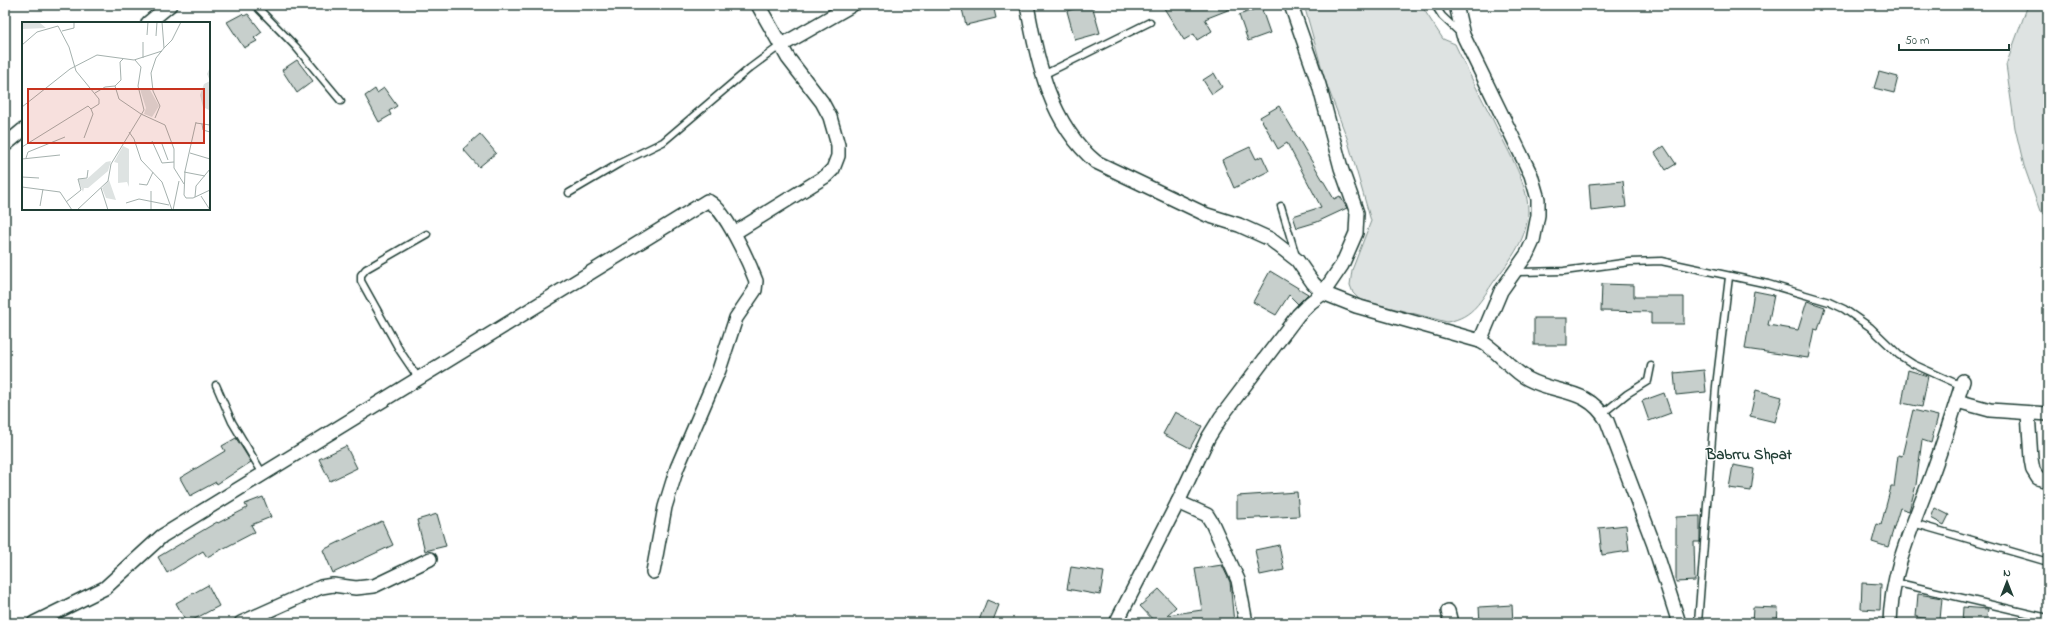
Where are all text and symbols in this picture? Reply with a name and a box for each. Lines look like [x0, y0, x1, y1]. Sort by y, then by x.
inset map [22, 22, 210, 210]
scale bar [1899, 26, 2009, 52]
text: 50 m [1905, 32, 1929, 50]
district label: Babrru Shpat [1705, 444, 1793, 466]
north arrow [1987, 562, 2027, 602]
text: N [2003, 565, 2011, 581]

